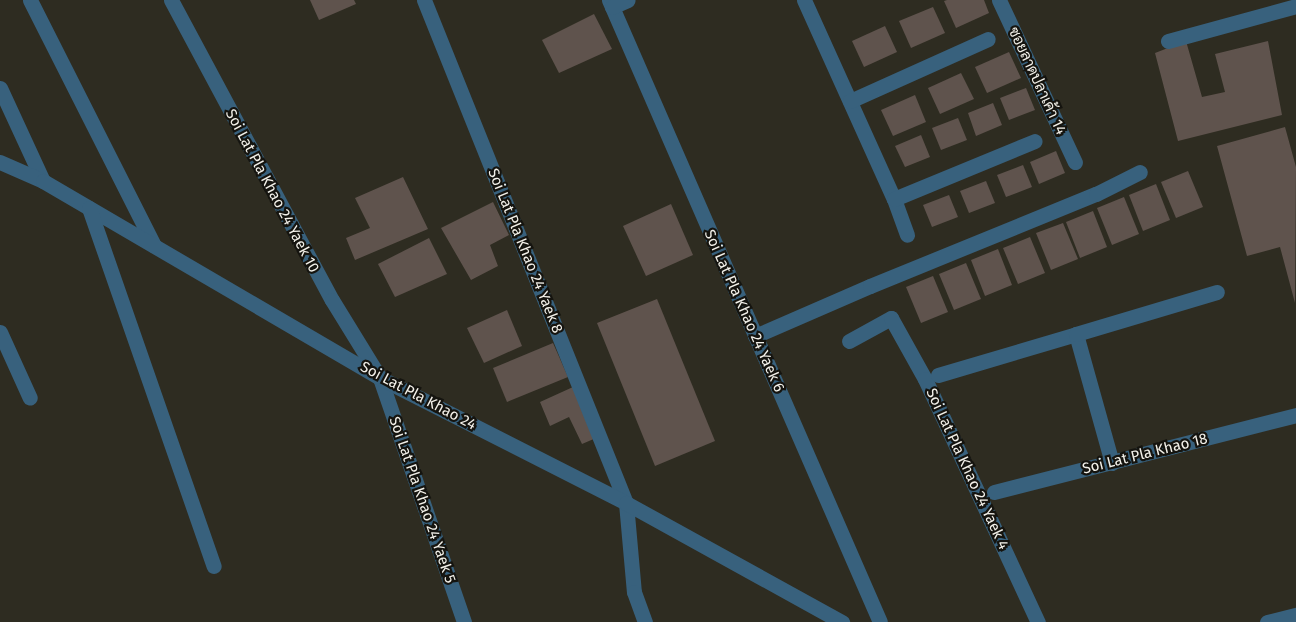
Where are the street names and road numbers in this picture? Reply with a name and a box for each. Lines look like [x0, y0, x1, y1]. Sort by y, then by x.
street label: ซอยลาดปลาเค้า 14 [1004, 24, 1070, 138]
street label: Soi Lat Pla Khao 24 Yaek 10 [221, 106, 323, 276]
street label: Soi Lat Pla Khao 24 Yaek 8 [484, 166, 566, 336]
street label: Soi Lat Pla Khao 24 Yaek 6 [700, 227, 788, 395]
street label: Soi Lat Pla Khao 24 [357, 358, 479, 434]
street label: Soi Lat Pla Khao 24 Yaek 4 [922, 386, 1012, 552]
street label: Soi Lat Pla Khao 24 Yaek 5 [385, 414, 459, 586]
street label: Soi Lat Pla Khao 18 [1081, 430, 1209, 478]

